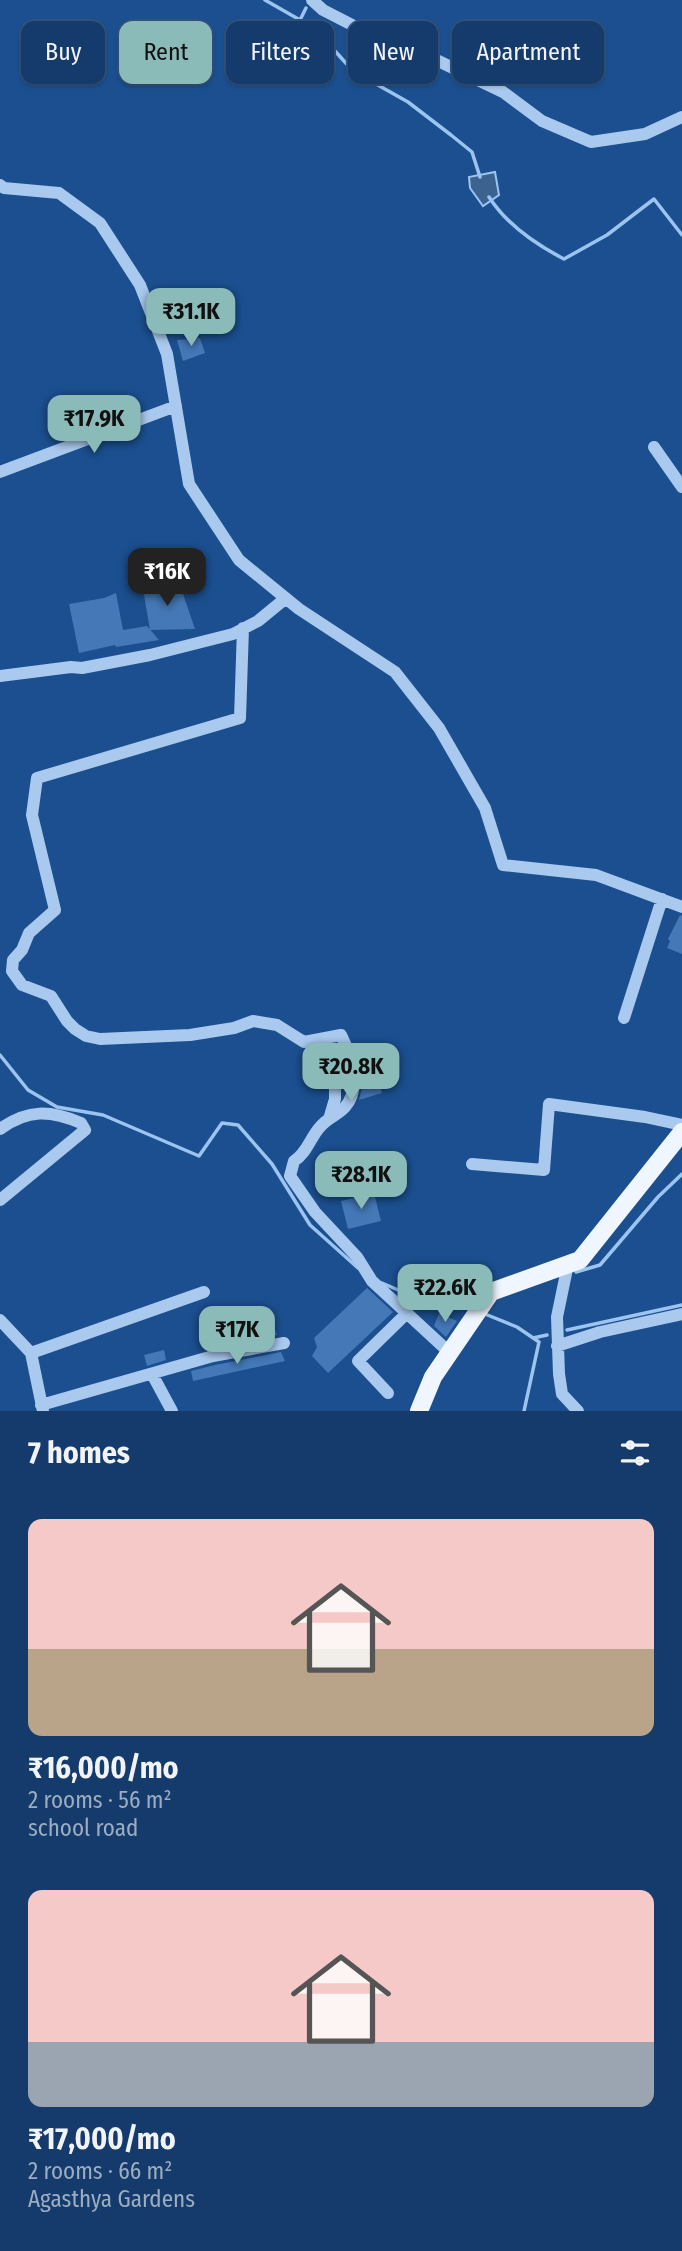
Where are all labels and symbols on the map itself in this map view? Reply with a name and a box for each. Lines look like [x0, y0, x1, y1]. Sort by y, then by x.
pin: ₹31.1K [134, 288, 248, 348]
pin: ₹17.9K [37, 396, 151, 455]
pin: ₹16K [126, 548, 208, 608]
pin: ₹20.8K [294, 1044, 408, 1103]
pin: ₹28.1K [304, 1152, 418, 1211]
pin: ₹22.6K [388, 1264, 502, 1324]
pin: ₹17K [196, 1306, 278, 1366]

